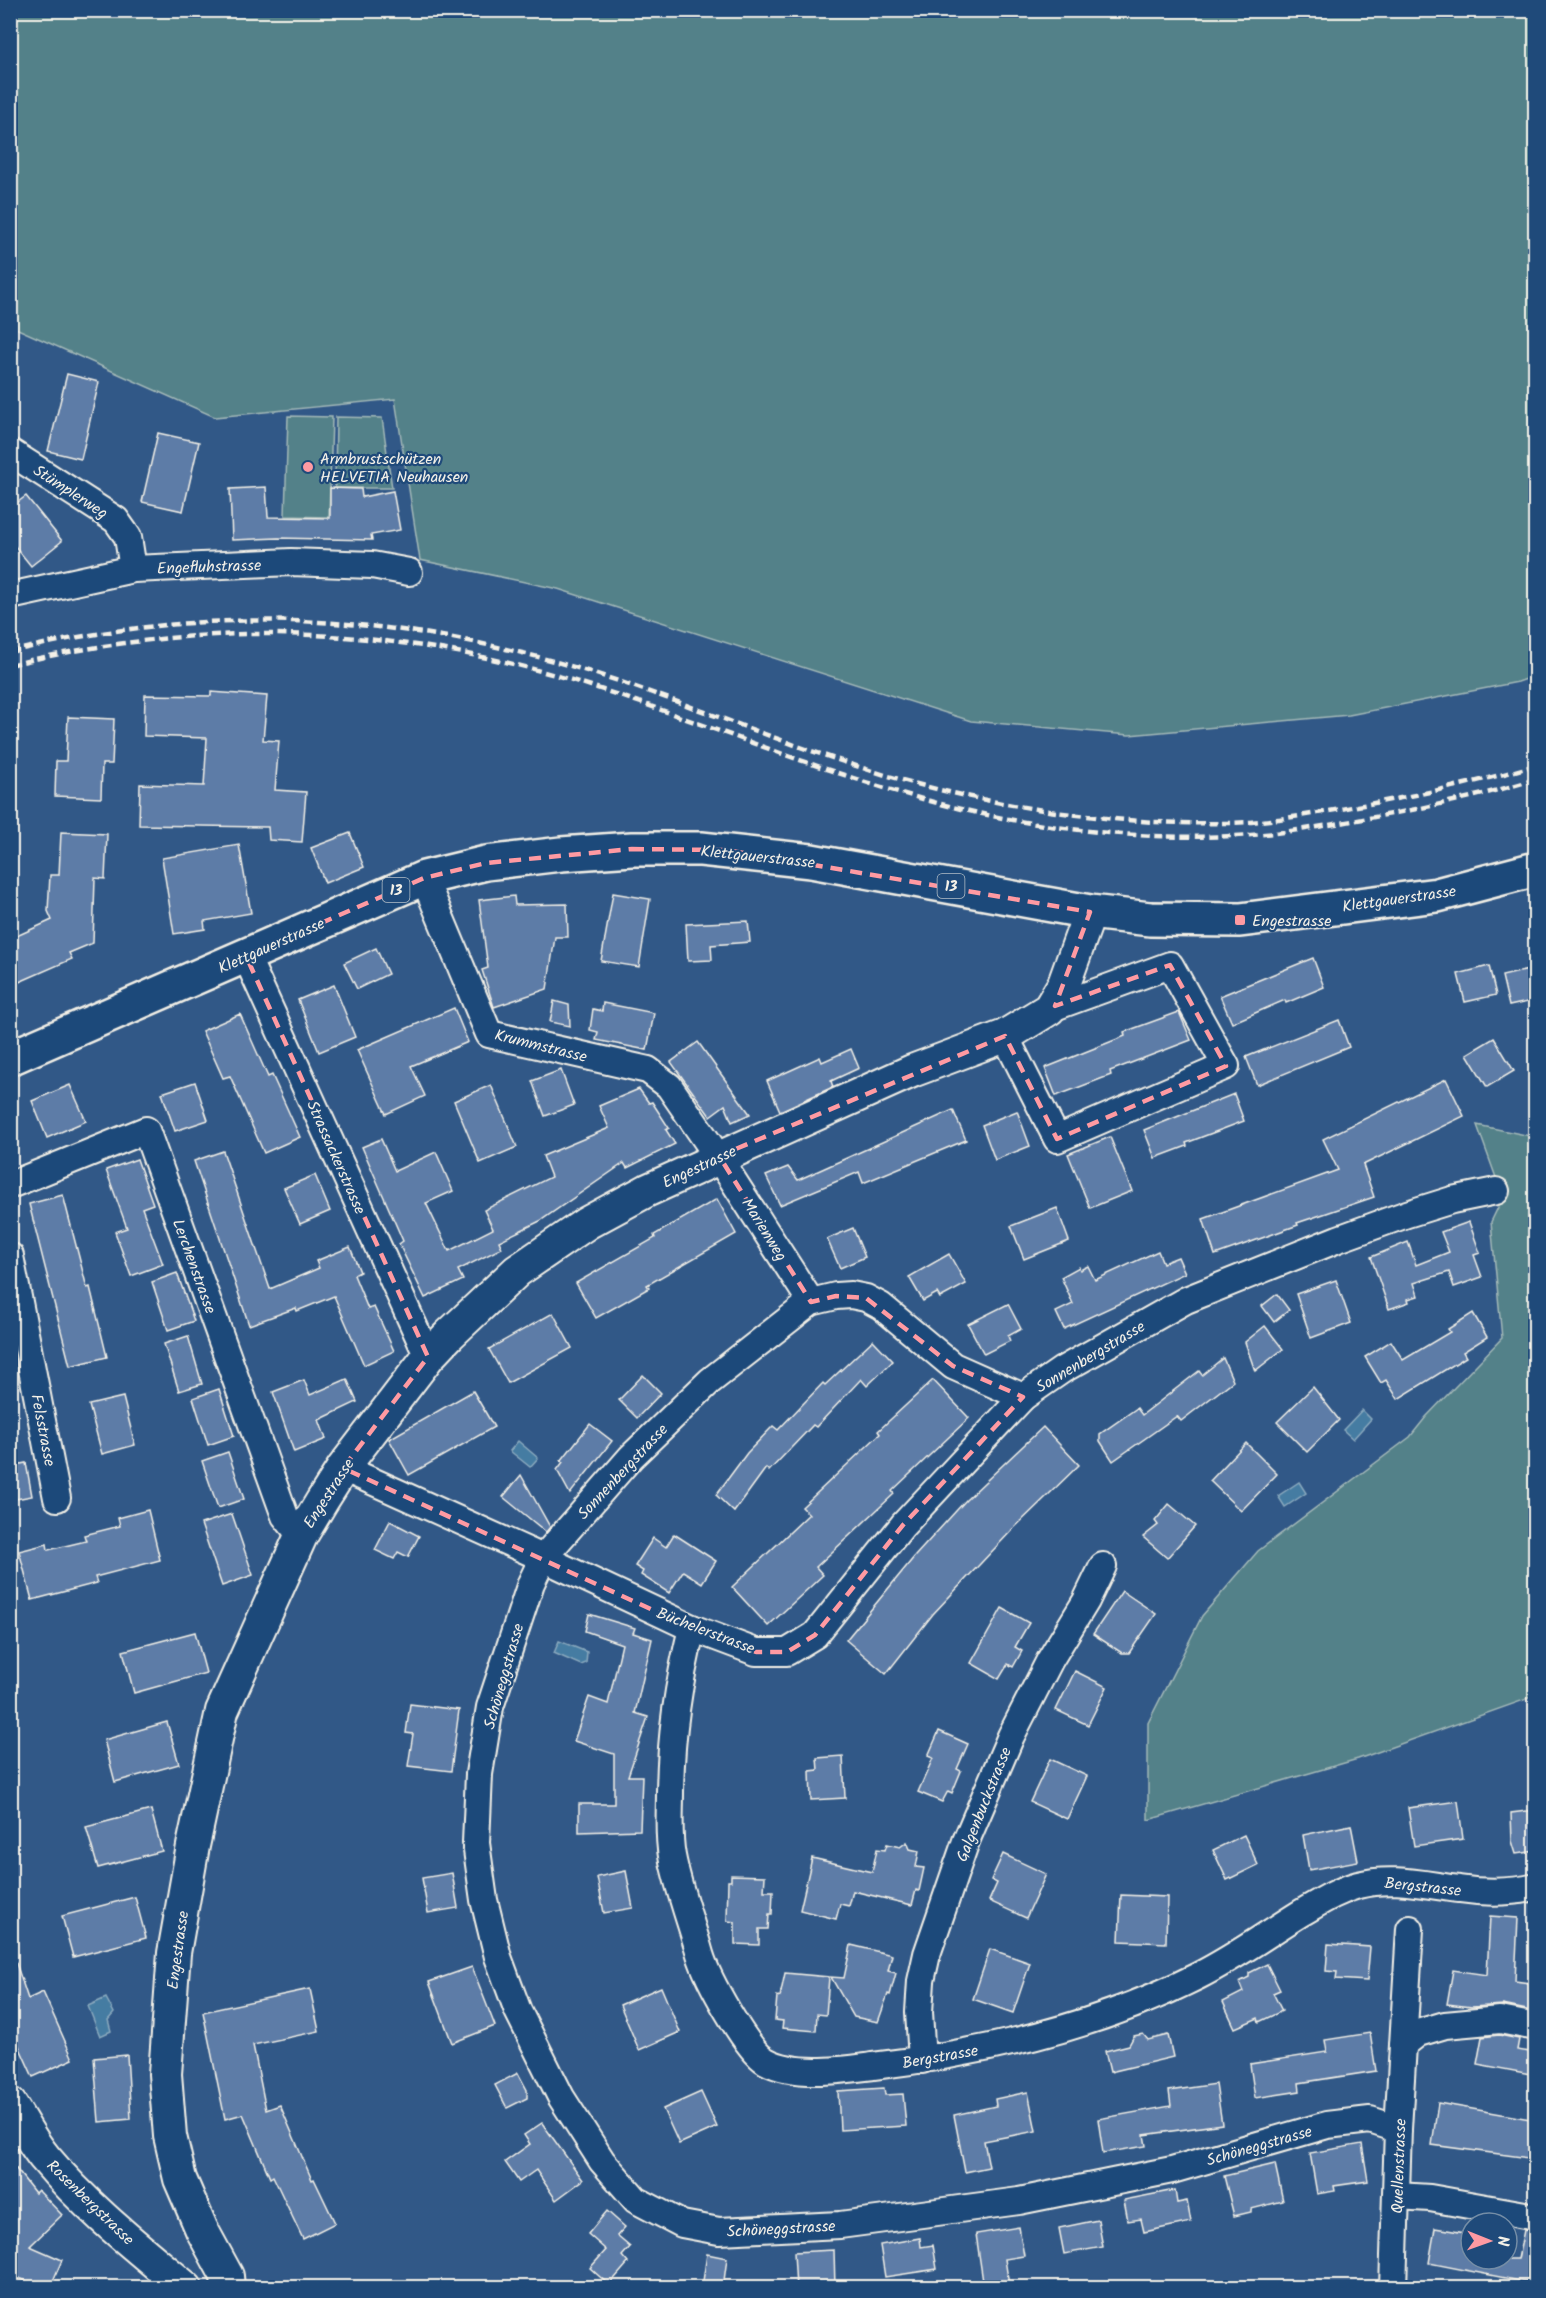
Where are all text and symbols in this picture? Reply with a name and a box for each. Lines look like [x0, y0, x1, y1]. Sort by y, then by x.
place label: Armbrustschützen HELVETIA Neuhausen [320, 447, 468, 490]
street label: Stümplerweg [28, 459, 113, 526]
marker: Armbrustschützen HELVETIA Neuhausen [301, 460, 315, 474]
street label: Engefluhstrasse [156, 553, 262, 582]
street label: Klettgauerstrasse [699, 839, 816, 876]
road number: 13 [938, 874, 964, 898]
road number: 13 [382, 878, 410, 902]
street label: Klettgauerstrasse [1341, 879, 1458, 920]
place label: Engestrasse [1252, 909, 1331, 934]
street label: Klettgauerstrasse [214, 912, 329, 981]
marker: Engestrasse [1233, 913, 1247, 927]
street label: Krummstrasse [492, 1023, 590, 1070]
street label: Strassackerstrasse [299, 1097, 372, 1219]
street label: Engestrasse [658, 1139, 741, 1195]
street label: Marienweg [734, 1193, 793, 1266]
street label: Lerchenstrasse [165, 1216, 222, 1317]
street label: Sonnenbergstrasse [1031, 1315, 1150, 1400]
street label: Felsstrasse [23, 1392, 62, 1468]
street label: Sonnenbergstrasse [572, 1418, 674, 1526]
street label: Engestrasse [297, 1454, 361, 1534]
street label: Büchelerstrasse [653, 1601, 758, 1662]
street label: Schöneggstrasse [477, 1621, 531, 1732]
street label: Galgenbuckstrasse [950, 1743, 1019, 1866]
street label: Bergstrasse [1383, 1871, 1462, 1904]
street label: Engestrasse [161, 1909, 196, 1991]
street label: Bergstrasse [900, 2038, 980, 2076]
street label: Quellenstrasse [1385, 2118, 1414, 2214]
street label: Schöneggstrasse [1204, 2119, 1315, 2173]
street label: Rosenbergstrasse [40, 2154, 140, 2252]
north arrow [1459, 2211, 1519, 2271]
street label: Schöneggstrasse [726, 2214, 836, 2245]
text: N [1490, 2236, 1515, 2247]

